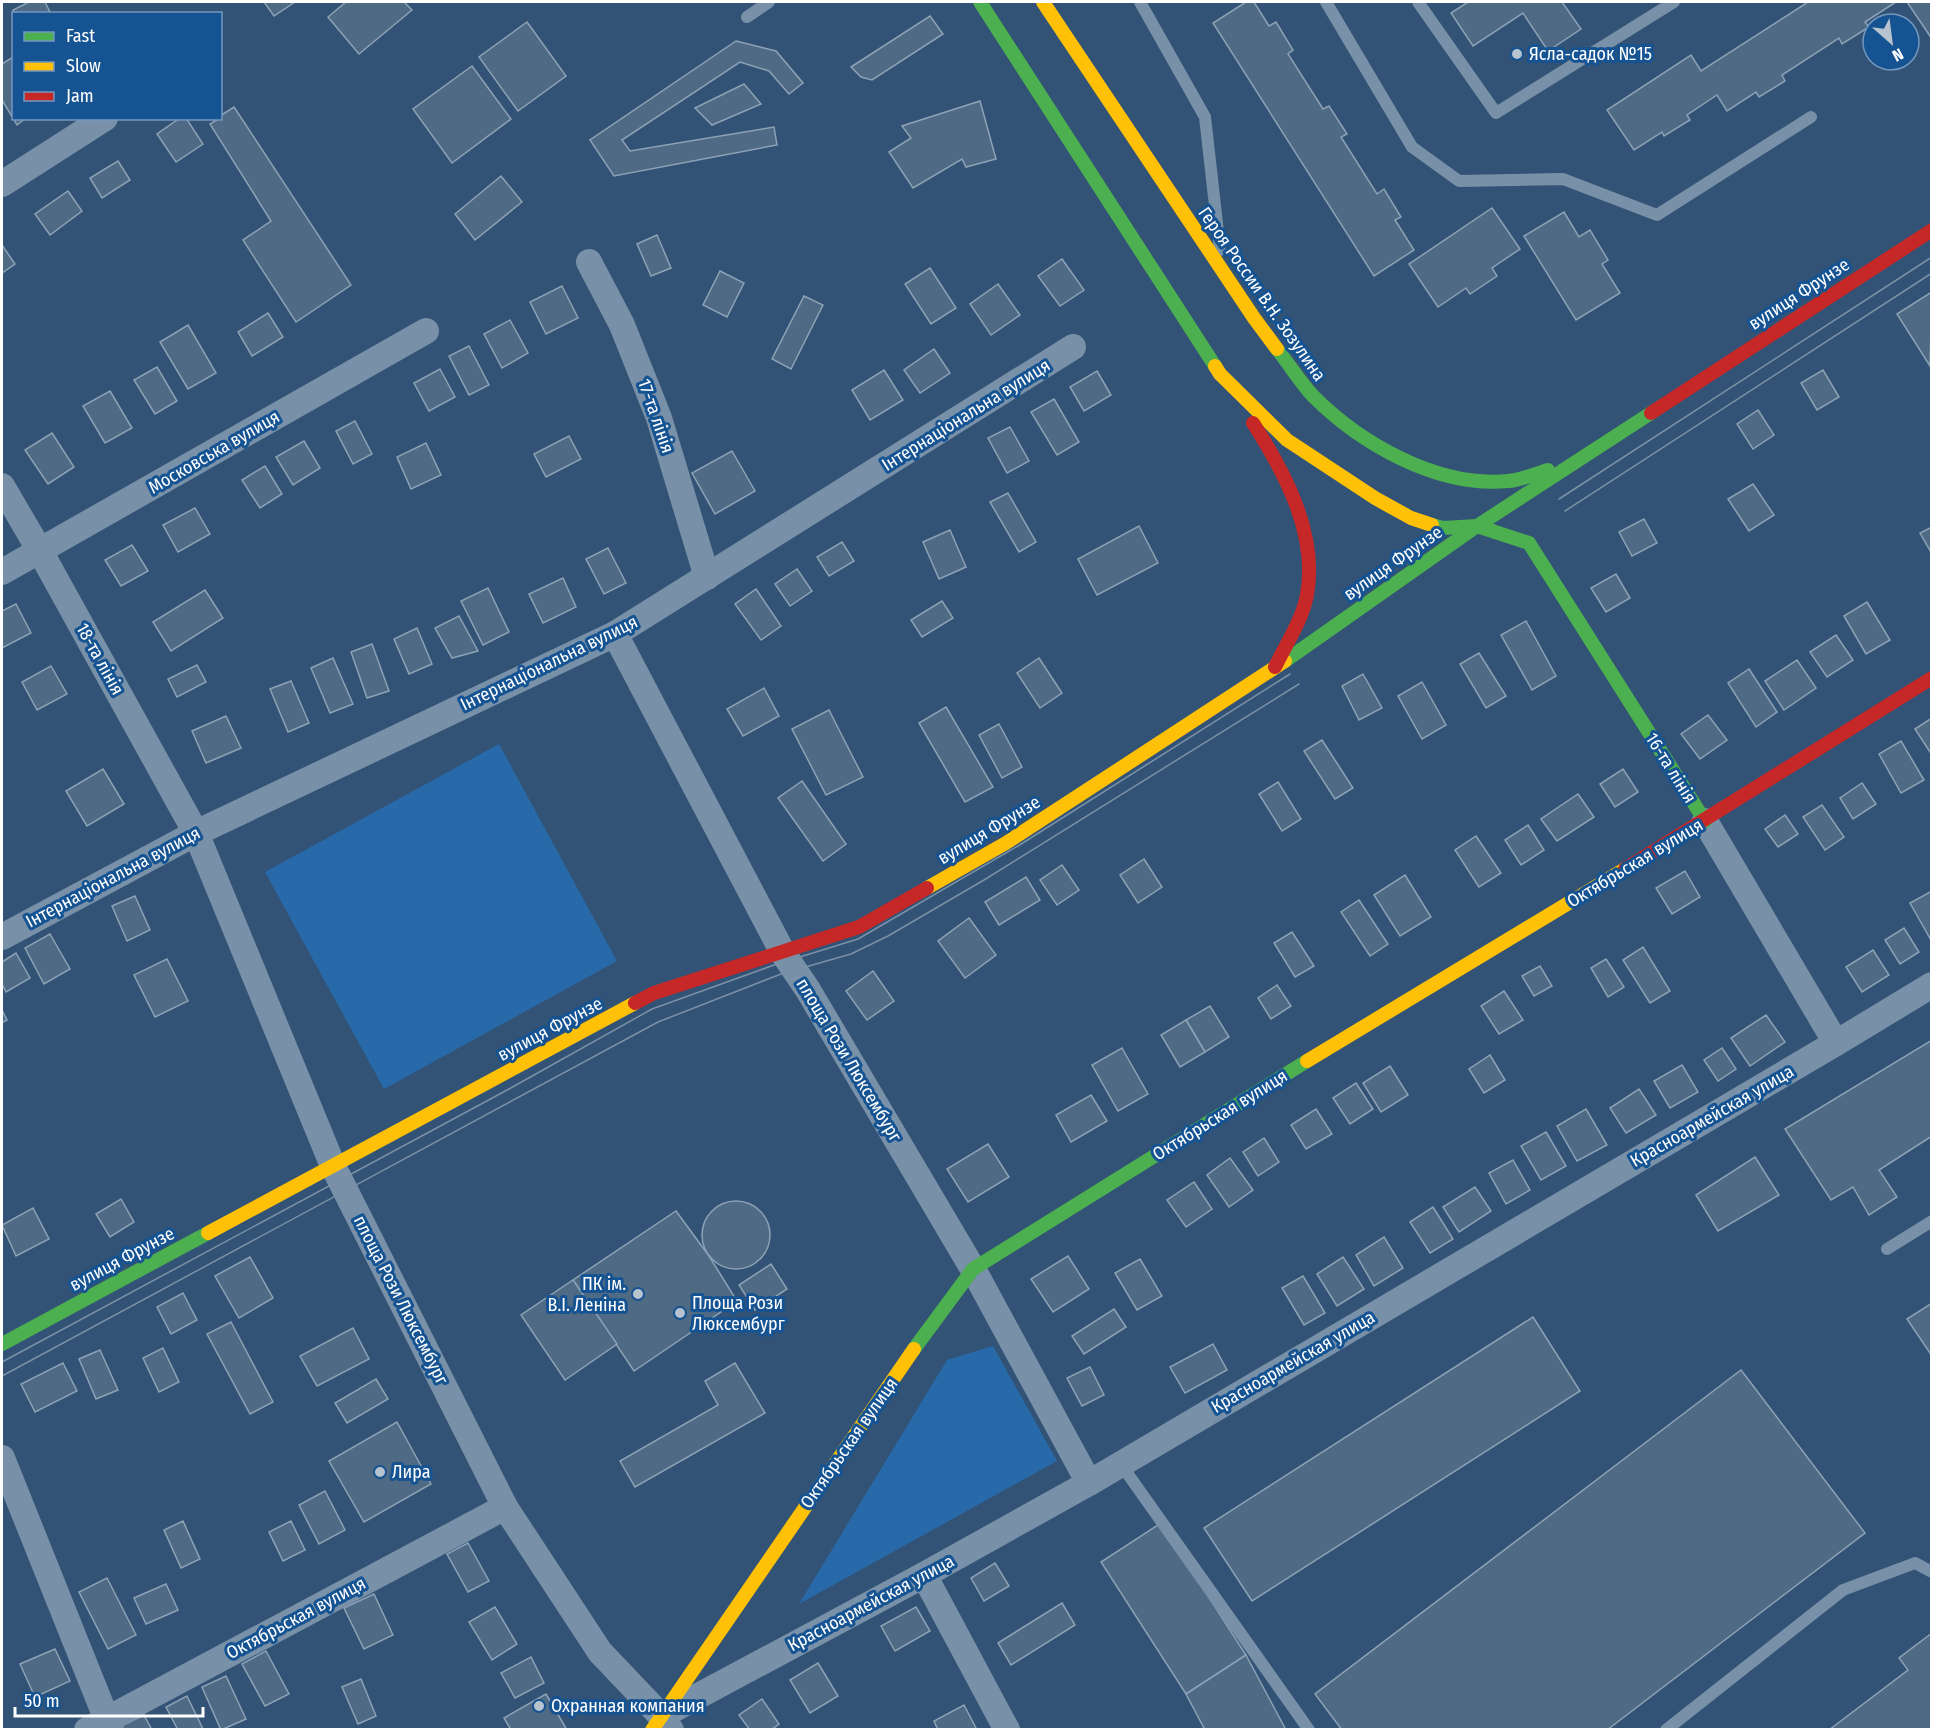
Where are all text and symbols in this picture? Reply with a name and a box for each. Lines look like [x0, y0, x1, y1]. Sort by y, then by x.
legend [12, 12, 222, 120]
north arrow [1861, 12, 1921, 72]
text: Fast [66, 25, 95, 47]
place label: Ясла-садок №15 [1529, 43, 1652, 65]
text: N [1889, 44, 1907, 65]
marker: Ясла-садок №15 [1510, 47, 1524, 61]
text: Slow [66, 55, 101, 77]
text: Jam [66, 85, 94, 107]
street label: Героя России В.Н. Зозулина [1193, 203, 1331, 385]
street label: вулиця Фрунзе [1745, 253, 1853, 335]
street label: Інтернаціональна вулиця [878, 354, 1054, 476]
street label: 17-та лінія [633, 376, 679, 456]
street label: Московська вулиця [144, 405, 284, 499]
street label: вулиця Фрунзе [1339, 521, 1447, 605]
street label: Інтернаціональна вулиця [457, 611, 641, 715]
street label: 18-та лінія [71, 619, 129, 699]
street label: 16-та лінія [1641, 729, 1701, 807]
street label: вулиця Фрунзе [934, 791, 1044, 869]
street label: Октябрьская вулиця [1563, 814, 1707, 912]
street label: Інтернаціональна вулиця [22, 822, 204, 932]
street label: площа Рози Люксембург [791, 974, 907, 1146]
street label: вулиця Фрунзе [494, 992, 606, 1066]
street label: Красноармейская улица [1626, 1060, 1798, 1172]
street label: Октябрьская вулиця [1149, 1065, 1291, 1165]
street label: площа Рози Люксембург [349, 1212, 453, 1388]
street label: вулиця Фрунзе [66, 1222, 178, 1296]
place label: ПК ім. В.І. Леніна [548, 1273, 626, 1316]
marker: ПК ім. В.І. Леніна [631, 1287, 645, 1301]
place label: Площа Рози Люксембург [692, 1292, 785, 1335]
marker: Площа Рози Люксембург [673, 1306, 687, 1320]
street label: Красноармейская улица [1207, 1306, 1379, 1418]
street label: Октябрьская вулиця [796, 1373, 902, 1513]
place label: Лира [392, 1461, 431, 1483]
marker: Лира [373, 1465, 387, 1479]
street label: Красноармейская улица [784, 1550, 958, 1656]
street label: Октябрьская вулиця [223, 1572, 369, 1664]
scale bar [15, 1680, 202, 1718]
text: 50 m [24, 1690, 60, 1712]
place label: Охранная компания [551, 1695, 705, 1717]
marker: Охранная компания [532, 1699, 546, 1713]

